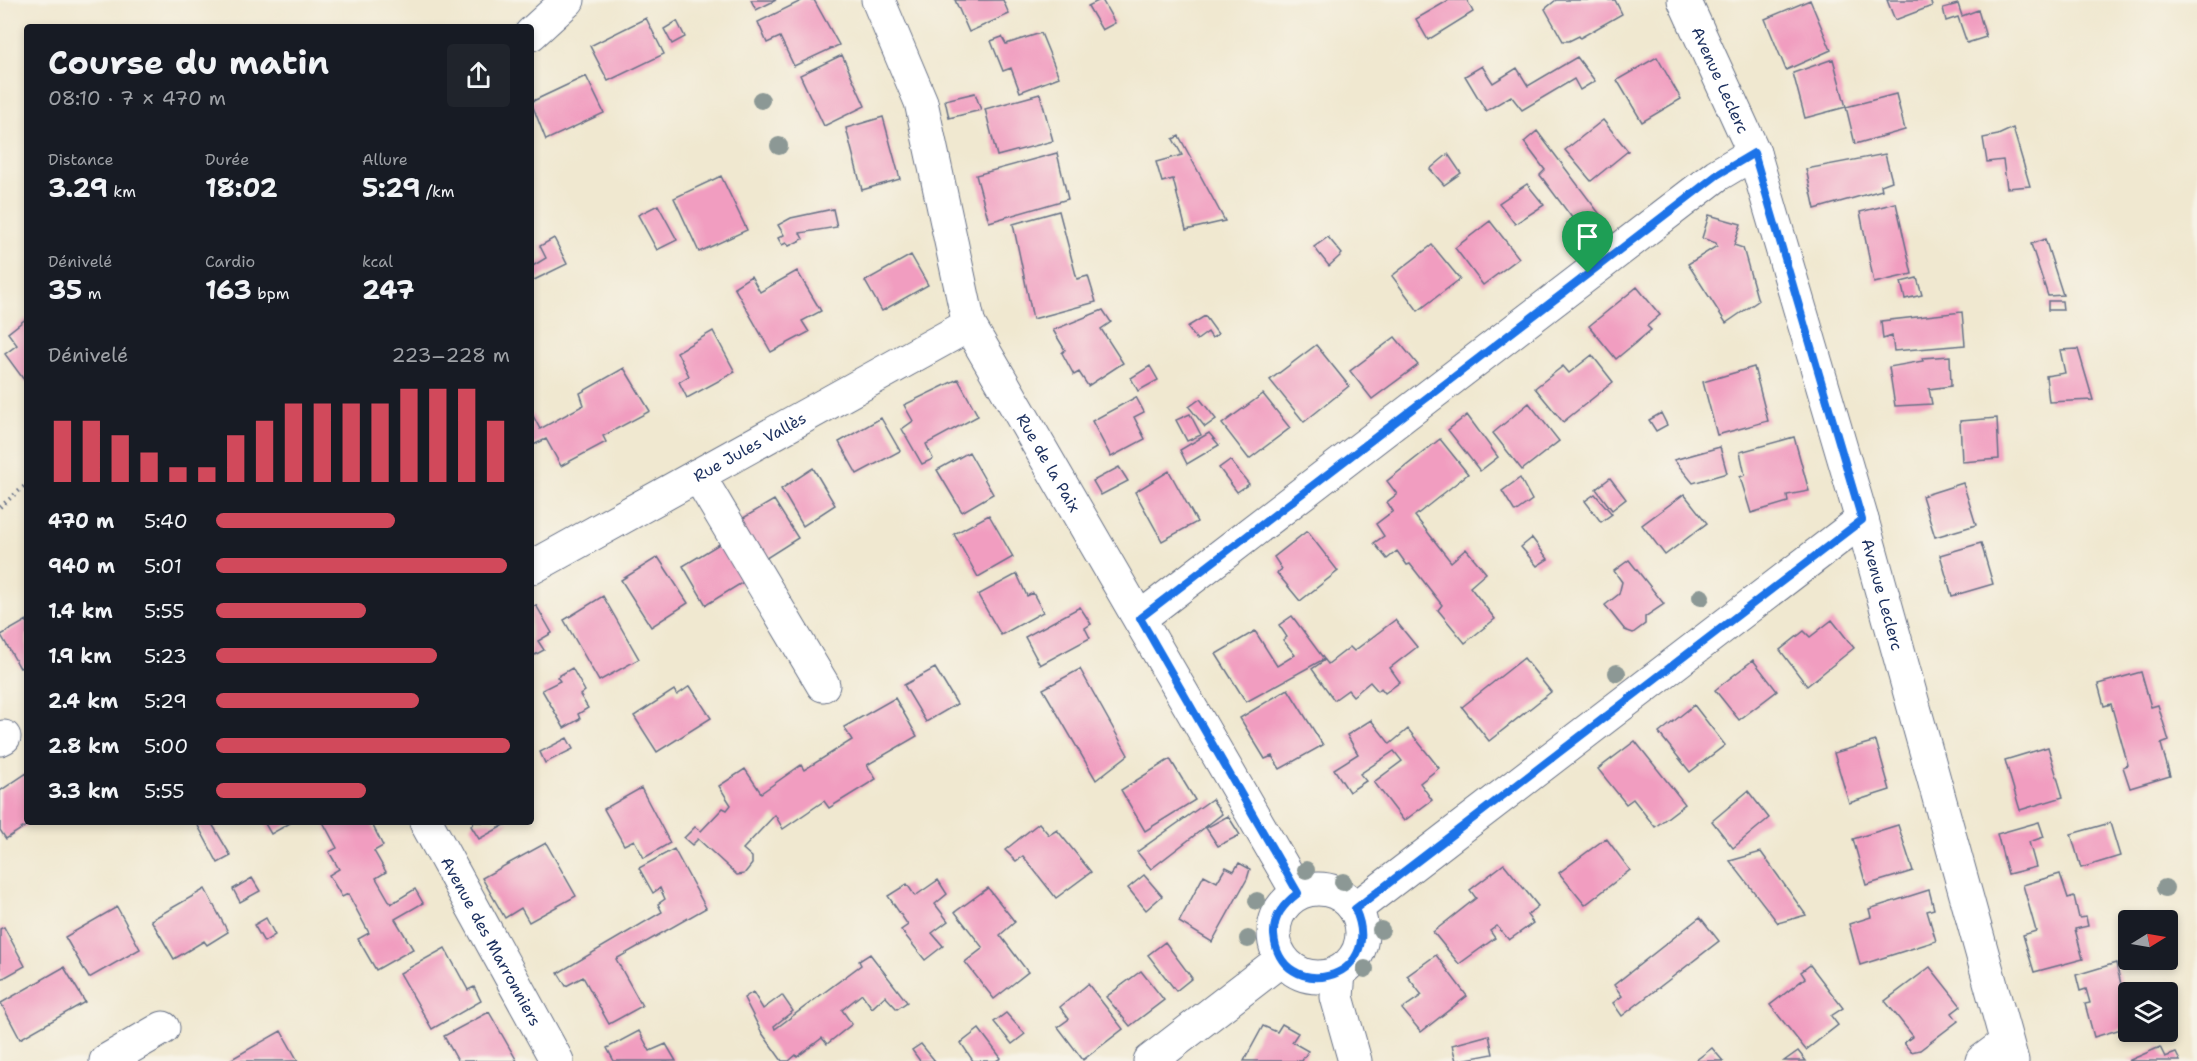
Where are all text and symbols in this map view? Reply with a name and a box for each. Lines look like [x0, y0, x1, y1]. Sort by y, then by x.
street label: Avenue Leclerc [1687, 23, 1754, 137]
text: Course du matin [48, 40, 329, 85]
button: share [447, 44, 510, 107]
text: 08:10 · 7 × 470 m [48, 85, 226, 111]
text: Distance [48, 149, 114, 170]
text: Durée [205, 149, 249, 170]
text: Allure [362, 149, 408, 170]
text: 3.29 [48, 170, 108, 205]
text: 18:02 [205, 170, 278, 205]
text: 5:29 [362, 170, 421, 205]
text: km [108, 181, 136, 202]
text: /km [421, 181, 455, 202]
pin [1562, 211, 1613, 273]
icon: arrive [1571, 220, 1604, 253]
text: Dénivelé [48, 251, 112, 272]
text: Cardio [205, 251, 255, 272]
text: kcal [362, 251, 393, 272]
text: 35 [48, 272, 82, 307]
text: 163 [205, 272, 252, 307]
text: 247 [362, 272, 414, 307]
text: m [82, 283, 102, 304]
text: bpm [252, 283, 289, 304]
text: Dénivelé [48, 342, 128, 368]
text: 223–228 m [392, 342, 510, 368]
street label: Rue Jules Vallès [690, 407, 810, 486]
street label: Rue de la Paix [1012, 410, 1086, 516]
text: 470 m [48, 508, 114, 534]
text: 5:40 [144, 508, 188, 534]
street label: Avenue Leclerc [1857, 536, 1908, 653]
text: 940 m [48, 553, 115, 579]
text: 5:01 [144, 553, 182, 579]
text: 1.4 km [48, 598, 113, 624]
text: 5:55 [144, 598, 184, 624]
text: 1.9 km [48, 643, 111, 669]
text: 5:23 [144, 643, 187, 669]
text: 2.4 km [48, 688, 118, 714]
text: 5:29 [144, 688, 187, 714]
text: 2.8 km [48, 733, 119, 759]
text: 5:00 [144, 733, 188, 759]
text: 3.3 km [48, 778, 119, 804]
text: 5:55 [144, 778, 184, 804]
street label: Avenue des Marronniers [436, 853, 546, 1030]
north arrow [2118, 910, 2178, 970]
map controls [2118, 910, 2178, 1042]
button: layers [2118, 982, 2178, 1042]

